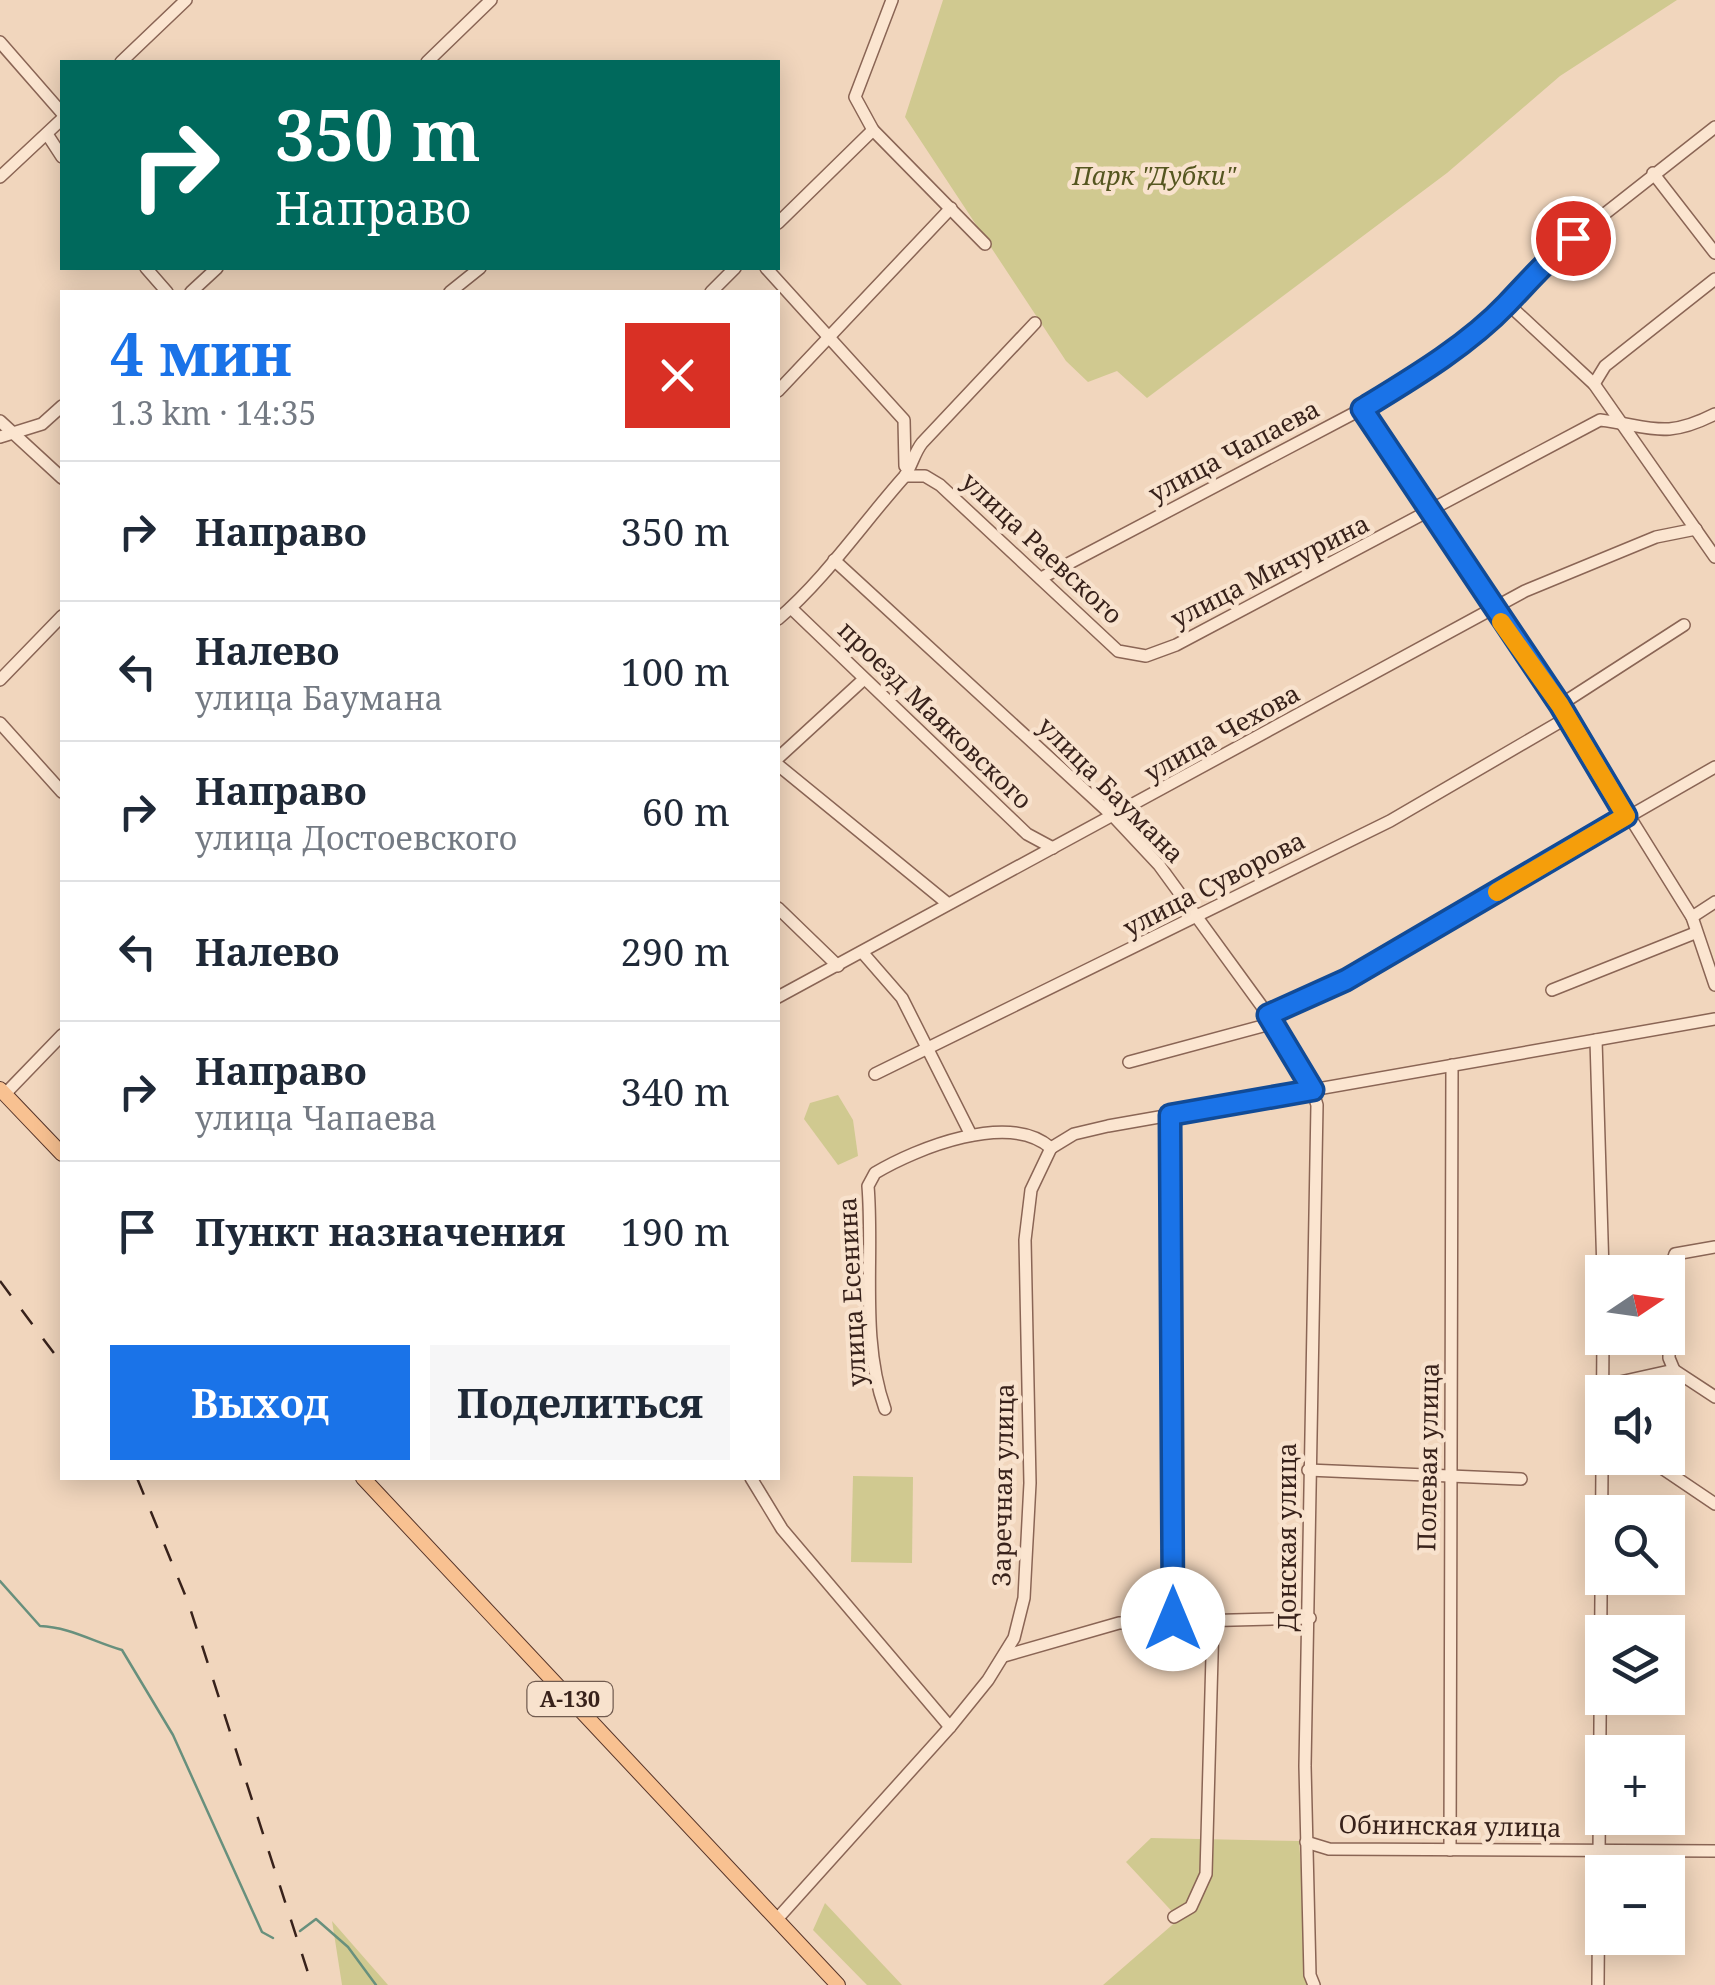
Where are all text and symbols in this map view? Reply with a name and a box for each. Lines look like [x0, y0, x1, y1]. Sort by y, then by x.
text: 350 m [275, 86, 481, 182]
icon: right [110, 100, 240, 230]
park label: Парк "Дубки" [1071, 158, 1238, 192]
text: Направо [275, 177, 471, 238]
pin [1531, 196, 1616, 281]
icon: arrive [1546, 211, 1601, 266]
text: 4 мин [110, 312, 292, 394]
button: close [625, 323, 730, 428]
text: 1.3 km · 14:35 [110, 391, 316, 434]
street label: улица Чапаева [1142, 391, 1325, 510]
street label: улица Раевского [955, 464, 1130, 631]
icon: right [110, 504, 165, 559]
text: Направо [195, 505, 367, 557]
text: 350 m [620, 505, 730, 557]
street label: улица Мичурина [1165, 505, 1375, 635]
street label: проезд Маяковского [831, 613, 1040, 816]
text: Налево [195, 624, 340, 676]
icon: left [110, 644, 165, 699]
text: 100 m [620, 645, 730, 697]
street label: улица Чехова [1138, 675, 1305, 789]
text: улица Баумана [195, 676, 443, 719]
street label: улица Баумана [1031, 709, 1192, 870]
text: Направо [195, 764, 367, 816]
icon: right [110, 784, 165, 839]
text: 60 m [642, 785, 730, 837]
text: улица Достоевского [195, 816, 517, 859]
street label: улица Суворова [1117, 823, 1310, 944]
icon: left [110, 924, 165, 979]
text: Налево [195, 925, 340, 977]
text: 290 m [620, 925, 730, 977]
text: Направо [195, 1044, 367, 1096]
icon: right [110, 1064, 165, 1119]
text: 340 m [620, 1065, 730, 1117]
text: улица Чапаева [195, 1096, 437, 1139]
street label: улица Есенина [829, 1196, 873, 1388]
icon: arrive [110, 1204, 165, 1259]
text: Пункт назначения [195, 1205, 565, 1257]
text: 190 m [620, 1205, 730, 1257]
north arrow [1585, 1255, 1685, 1355]
map controls [1585, 1255, 1685, 1955]
button: Выход [110, 1345, 410, 1460]
button: Поделиться [430, 1345, 730, 1460]
street label: Полевая улица [1408, 1362, 1446, 1552]
button: sound [1585, 1375, 1685, 1475]
street label: Заречная улица [983, 1383, 1021, 1587]
street label: Донская улица [1269, 1442, 1303, 1632]
button: search [1585, 1495, 1685, 1595]
position arrow [1121, 1567, 1225, 1671]
button: layers [1585, 1615, 1685, 1715]
road number: А-130 [528, 1682, 612, 1716]
button: + [1585, 1735, 1685, 1835]
street label: Обнинская улица [1338, 1806, 1562, 1844]
button: − [1585, 1855, 1685, 1955]

